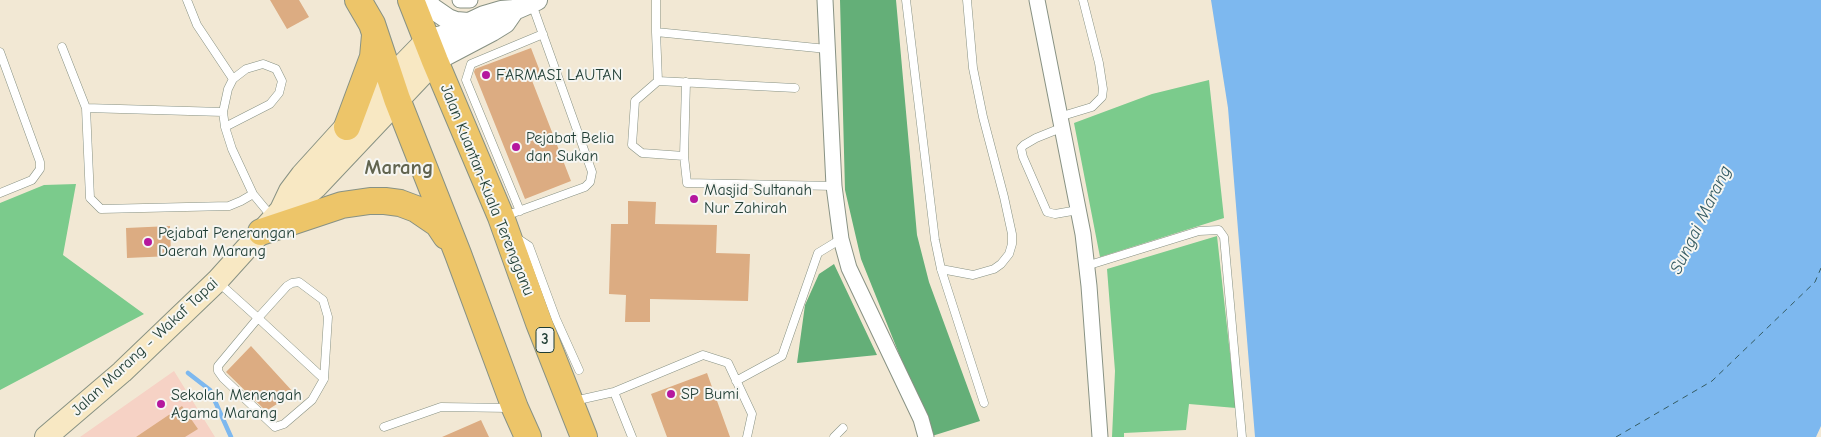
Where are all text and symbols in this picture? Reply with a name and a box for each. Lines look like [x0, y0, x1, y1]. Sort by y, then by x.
place label: FARMASI LAUTAN [496, 65, 622, 85]
marker: FARMASI LAUTAN [480, 69, 492, 81]
street label: Jalan Kuantan-Kuala Terengganu [436, 82, 538, 298]
place label: Pejabat Belia dan Sukan [526, 128, 614, 166]
marker: Pejabat Belia dan Sukan [510, 141, 522, 153]
district label: Marang [364, 155, 434, 181]
water label: Sungai Marang [1665, 162, 1737, 278]
place label: Masjid Sultanah Nur Zahirah [704, 180, 812, 218]
marker: Masjid Sultanah Nur Zahirah [688, 193, 700, 205]
place label: Pejabat Penerangan Daerah Marang [158, 223, 295, 261]
marker: Pejabat Penerangan Daerah Marang [142, 236, 154, 248]
street label: Jalan Marang - Wakaf Tapai [68, 274, 222, 420]
road number: 3 [536, 328, 554, 352]
place label: SP Bumi [681, 384, 739, 404]
place label: Sekolah Menengah Agama Marang [171, 385, 302, 423]
marker: SP Bumi [665, 388, 677, 400]
marker: Sekolah Menengah Agama Marang [155, 398, 167, 410]

